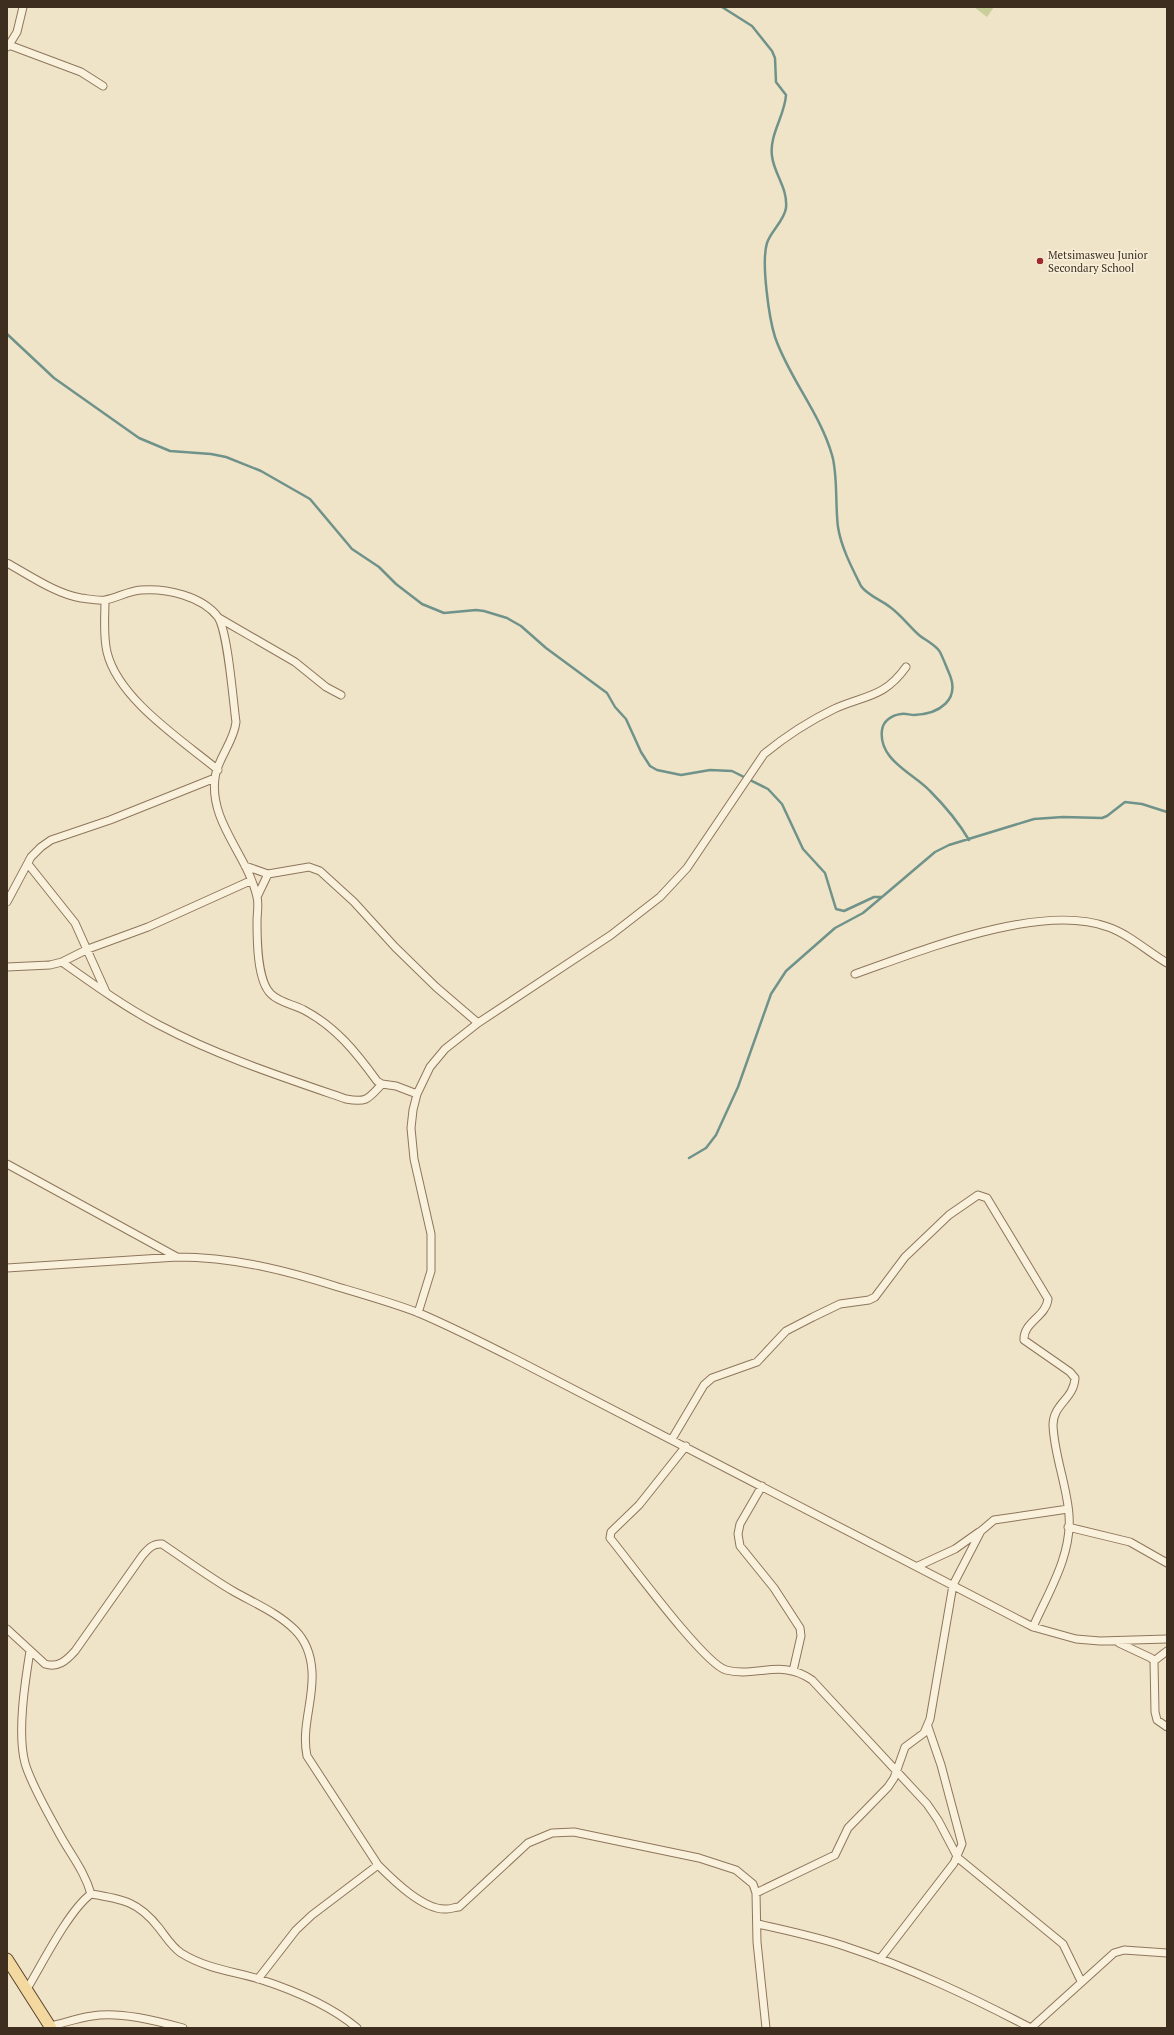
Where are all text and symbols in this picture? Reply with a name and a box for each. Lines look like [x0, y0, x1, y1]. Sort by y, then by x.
place label: Metsimasweu Junior Secondary School [1048, 248, 1148, 275]
marker: Metsimasweu Junior Secondary School [1035, 256, 1045, 266]

